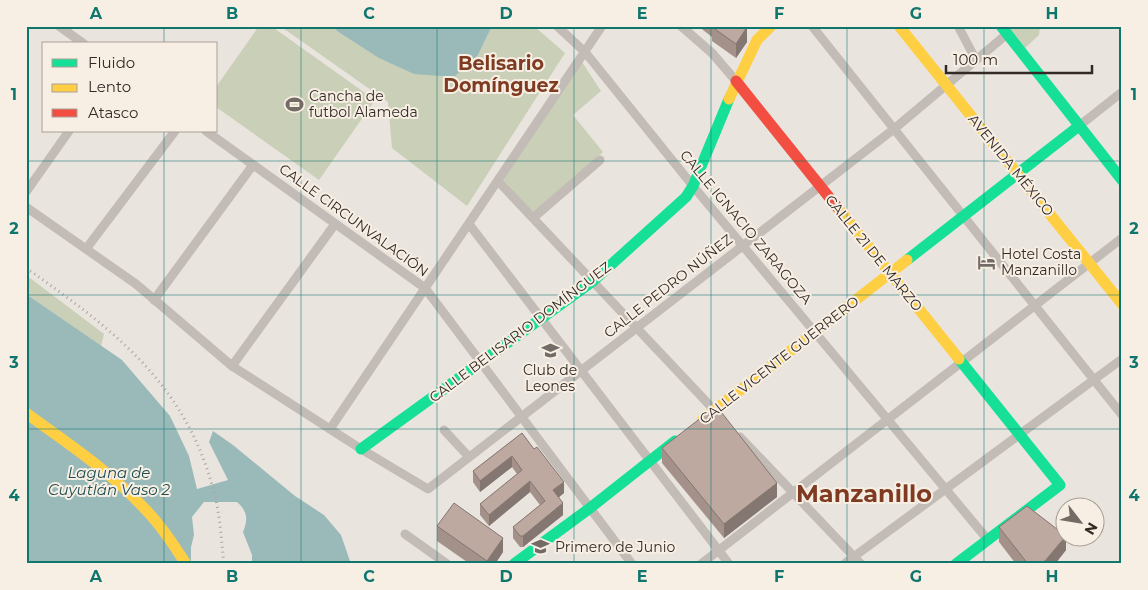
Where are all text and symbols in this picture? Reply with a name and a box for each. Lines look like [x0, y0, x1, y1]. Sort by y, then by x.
text: A [89, 4, 103, 23]
text: B [226, 4, 238, 23]
text: C [363, 4, 375, 23]
text: D [499, 4, 513, 23]
text: E [637, 4, 647, 23]
text: F [774, 4, 784, 23]
text: G [910, 4, 922, 23]
text: H [1046, 4, 1058, 23]
legend [42, 42, 218, 132]
scale bar [946, 42, 1092, 74]
text: 100 m [953, 50, 998, 69]
district label: Belisario Domínguez [443, 52, 559, 97]
text: Fluido [88, 53, 135, 72]
text: Lento [88, 77, 131, 96]
text: 1 [11, 85, 17, 104]
text: 1 [1131, 85, 1137, 104]
place label: Cancha de futbol Alameda [309, 87, 418, 121]
sports icon: Cancha de futbol Alameda [285, 94, 305, 114]
text: Atasco [88, 103, 138, 122]
street label: AVENIDA MÉXICO [964, 110, 1058, 220]
street label: CALLE IGNACIO ZARAGOZA [676, 146, 816, 309]
street label: CALLE CIRCUNVALACIÓN [276, 160, 432, 280]
street label: CALLE 21 DE MARZO [821, 191, 927, 315]
text: 2 [9, 219, 19, 238]
text: 2 [1129, 219, 1139, 238]
street label: CALLE PEDRO NÚÑEZ [600, 230, 736, 342]
place label: Hotel Costa Manzanillo [1001, 245, 1081, 279]
hotel icon: Hotel Costa Manzanillo [977, 252, 997, 272]
street label: CALLE BELISARIO DOMÍNGUEZ [426, 258, 614, 406]
street label: CALLE VICENTE GUERRERO [696, 292, 863, 428]
school or university icon: Club de Leones [540, 340, 560, 360]
text: 3 [8, 353, 19, 372]
text: 3 [1128, 353, 1139, 372]
place label: Club de Leones [523, 361, 577, 395]
water label: Laguna de Cuyutlán Vaso 2 [48, 463, 171, 499]
district label: Manzanillo [796, 479, 932, 508]
text: 4 [8, 486, 20, 505]
text: 4 [1128, 486, 1140, 505]
north arrow [1056, 498, 1106, 548]
text: N [1081, 519, 1102, 538]
school or university icon: Primero de Junio [531, 537, 551, 557]
place label: Primero de Junio [555, 538, 675, 556]
text: A [89, 567, 103, 586]
text: B [226, 567, 238, 586]
text: C [363, 567, 375, 586]
text: D [499, 567, 513, 586]
text: E [637, 567, 647, 586]
text: F [774, 567, 784, 586]
text: G [910, 567, 922, 586]
text: H [1046, 567, 1058, 586]

